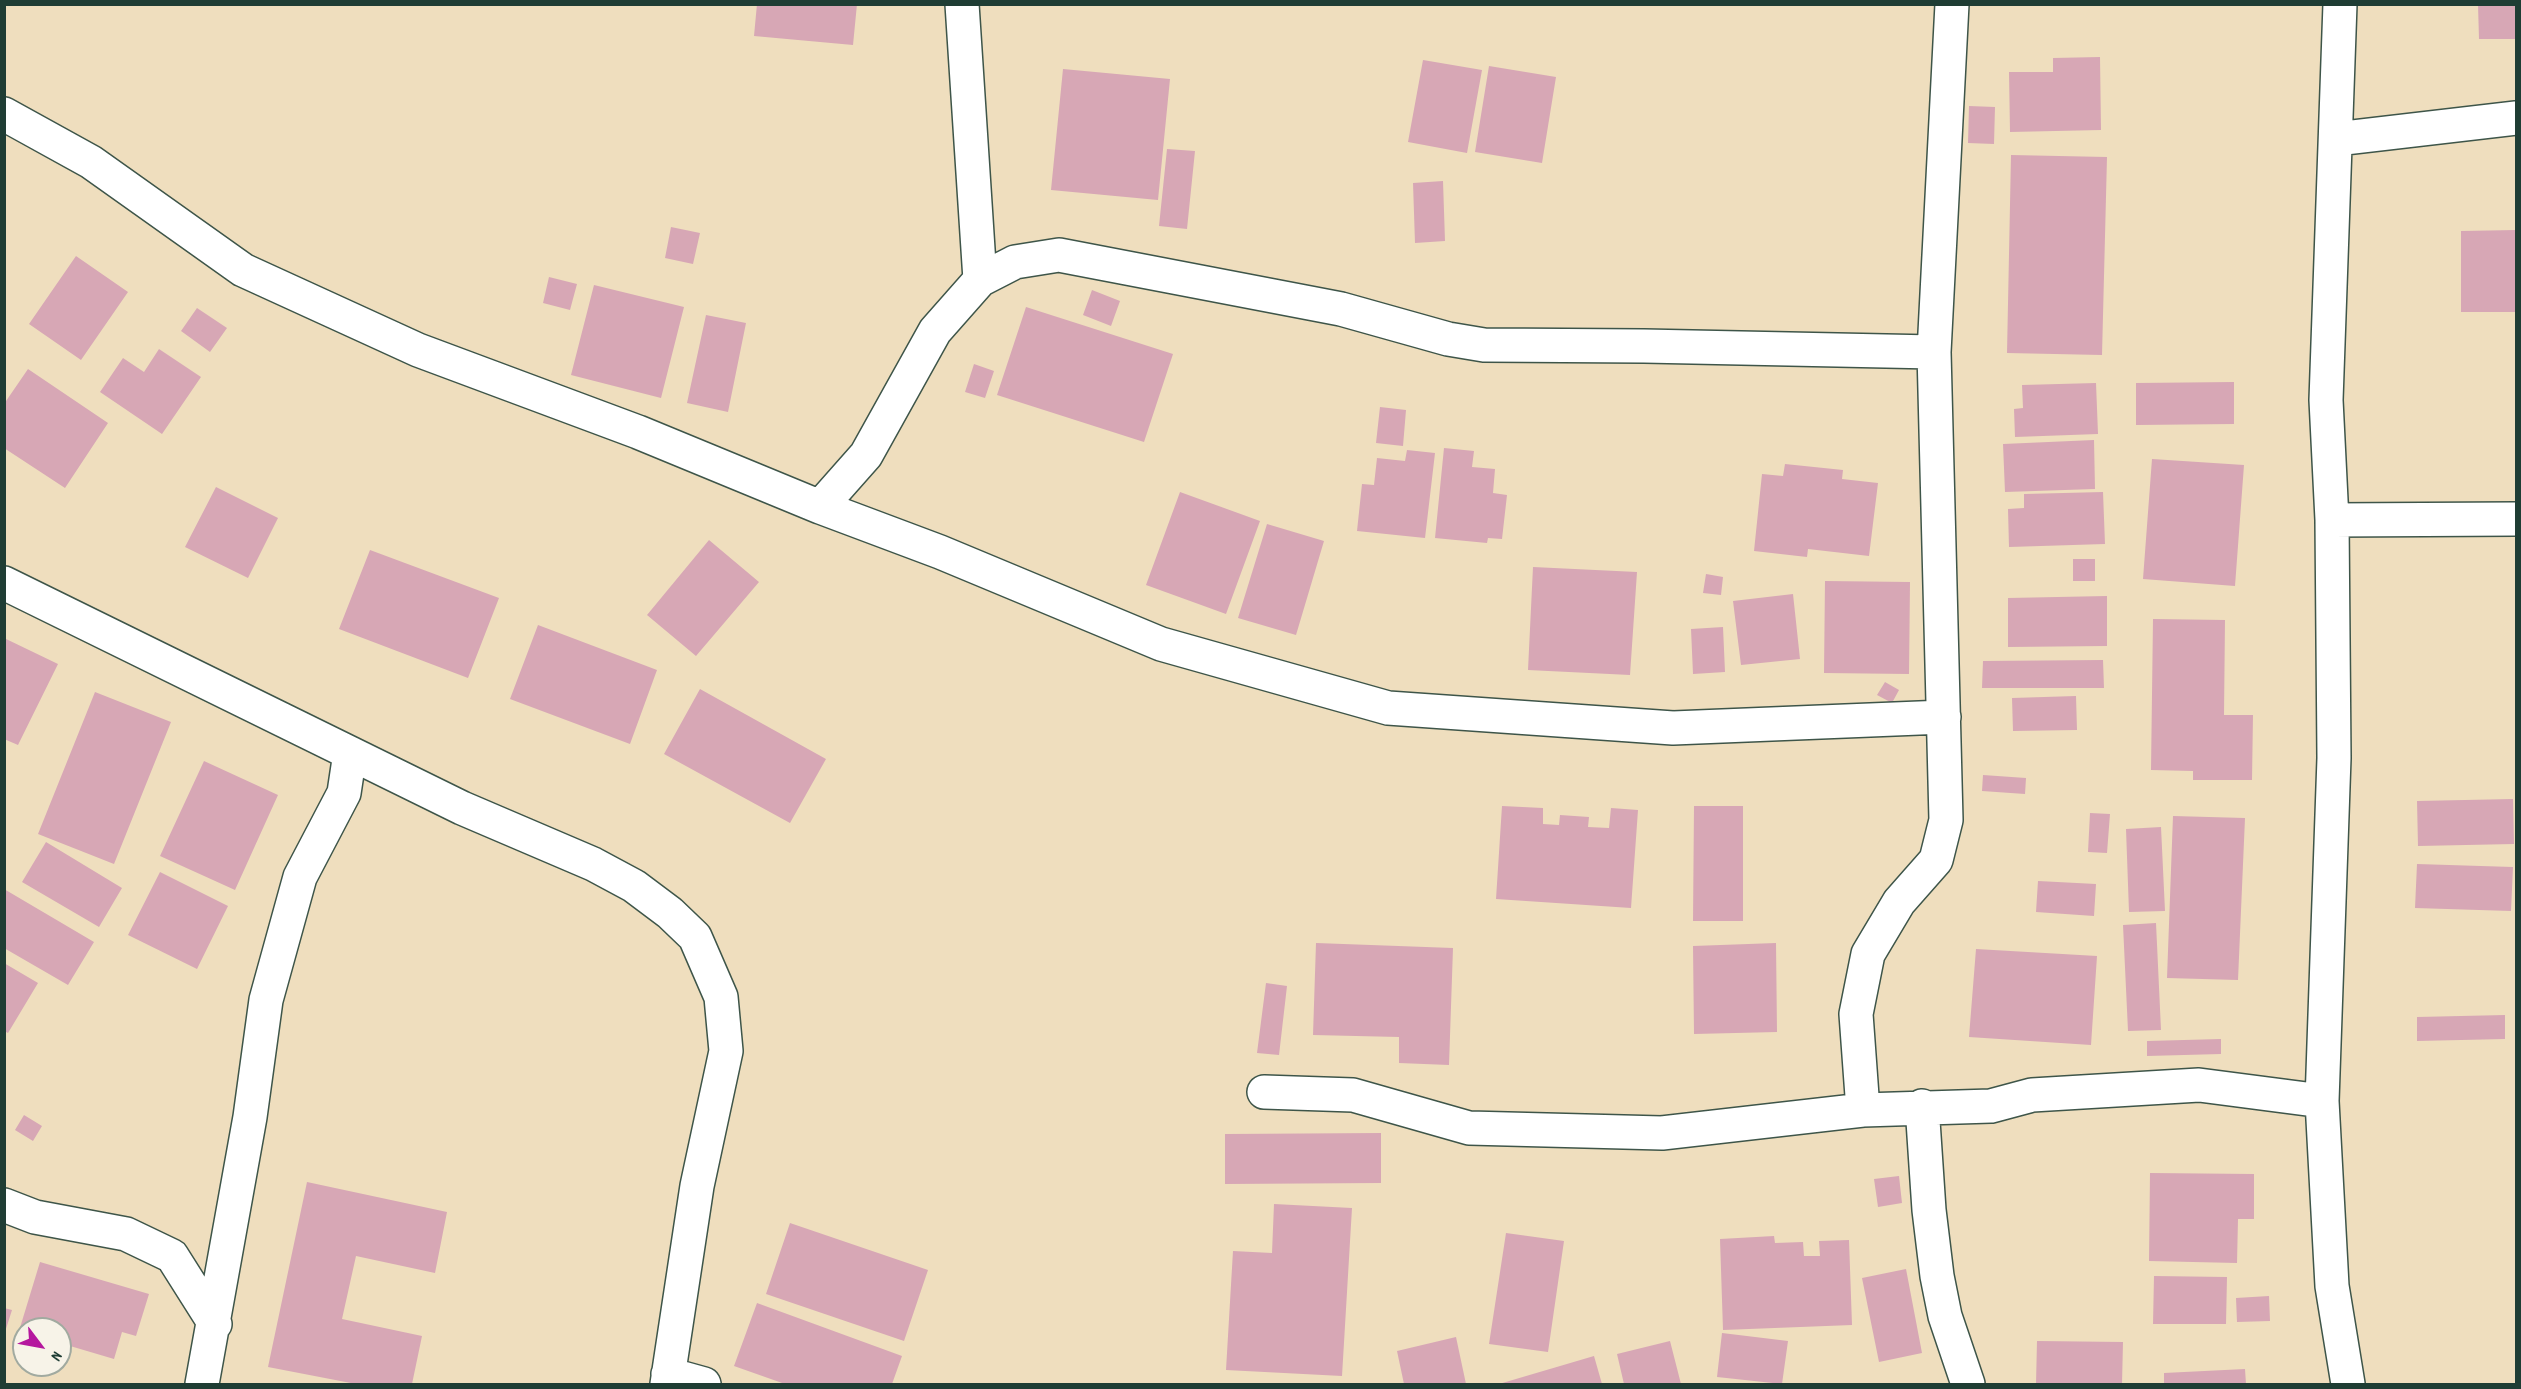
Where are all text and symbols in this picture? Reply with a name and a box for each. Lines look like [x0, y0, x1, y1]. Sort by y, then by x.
north arrow [12, 1317, 72, 1377]
text: N [44, 1346, 68, 1365]

